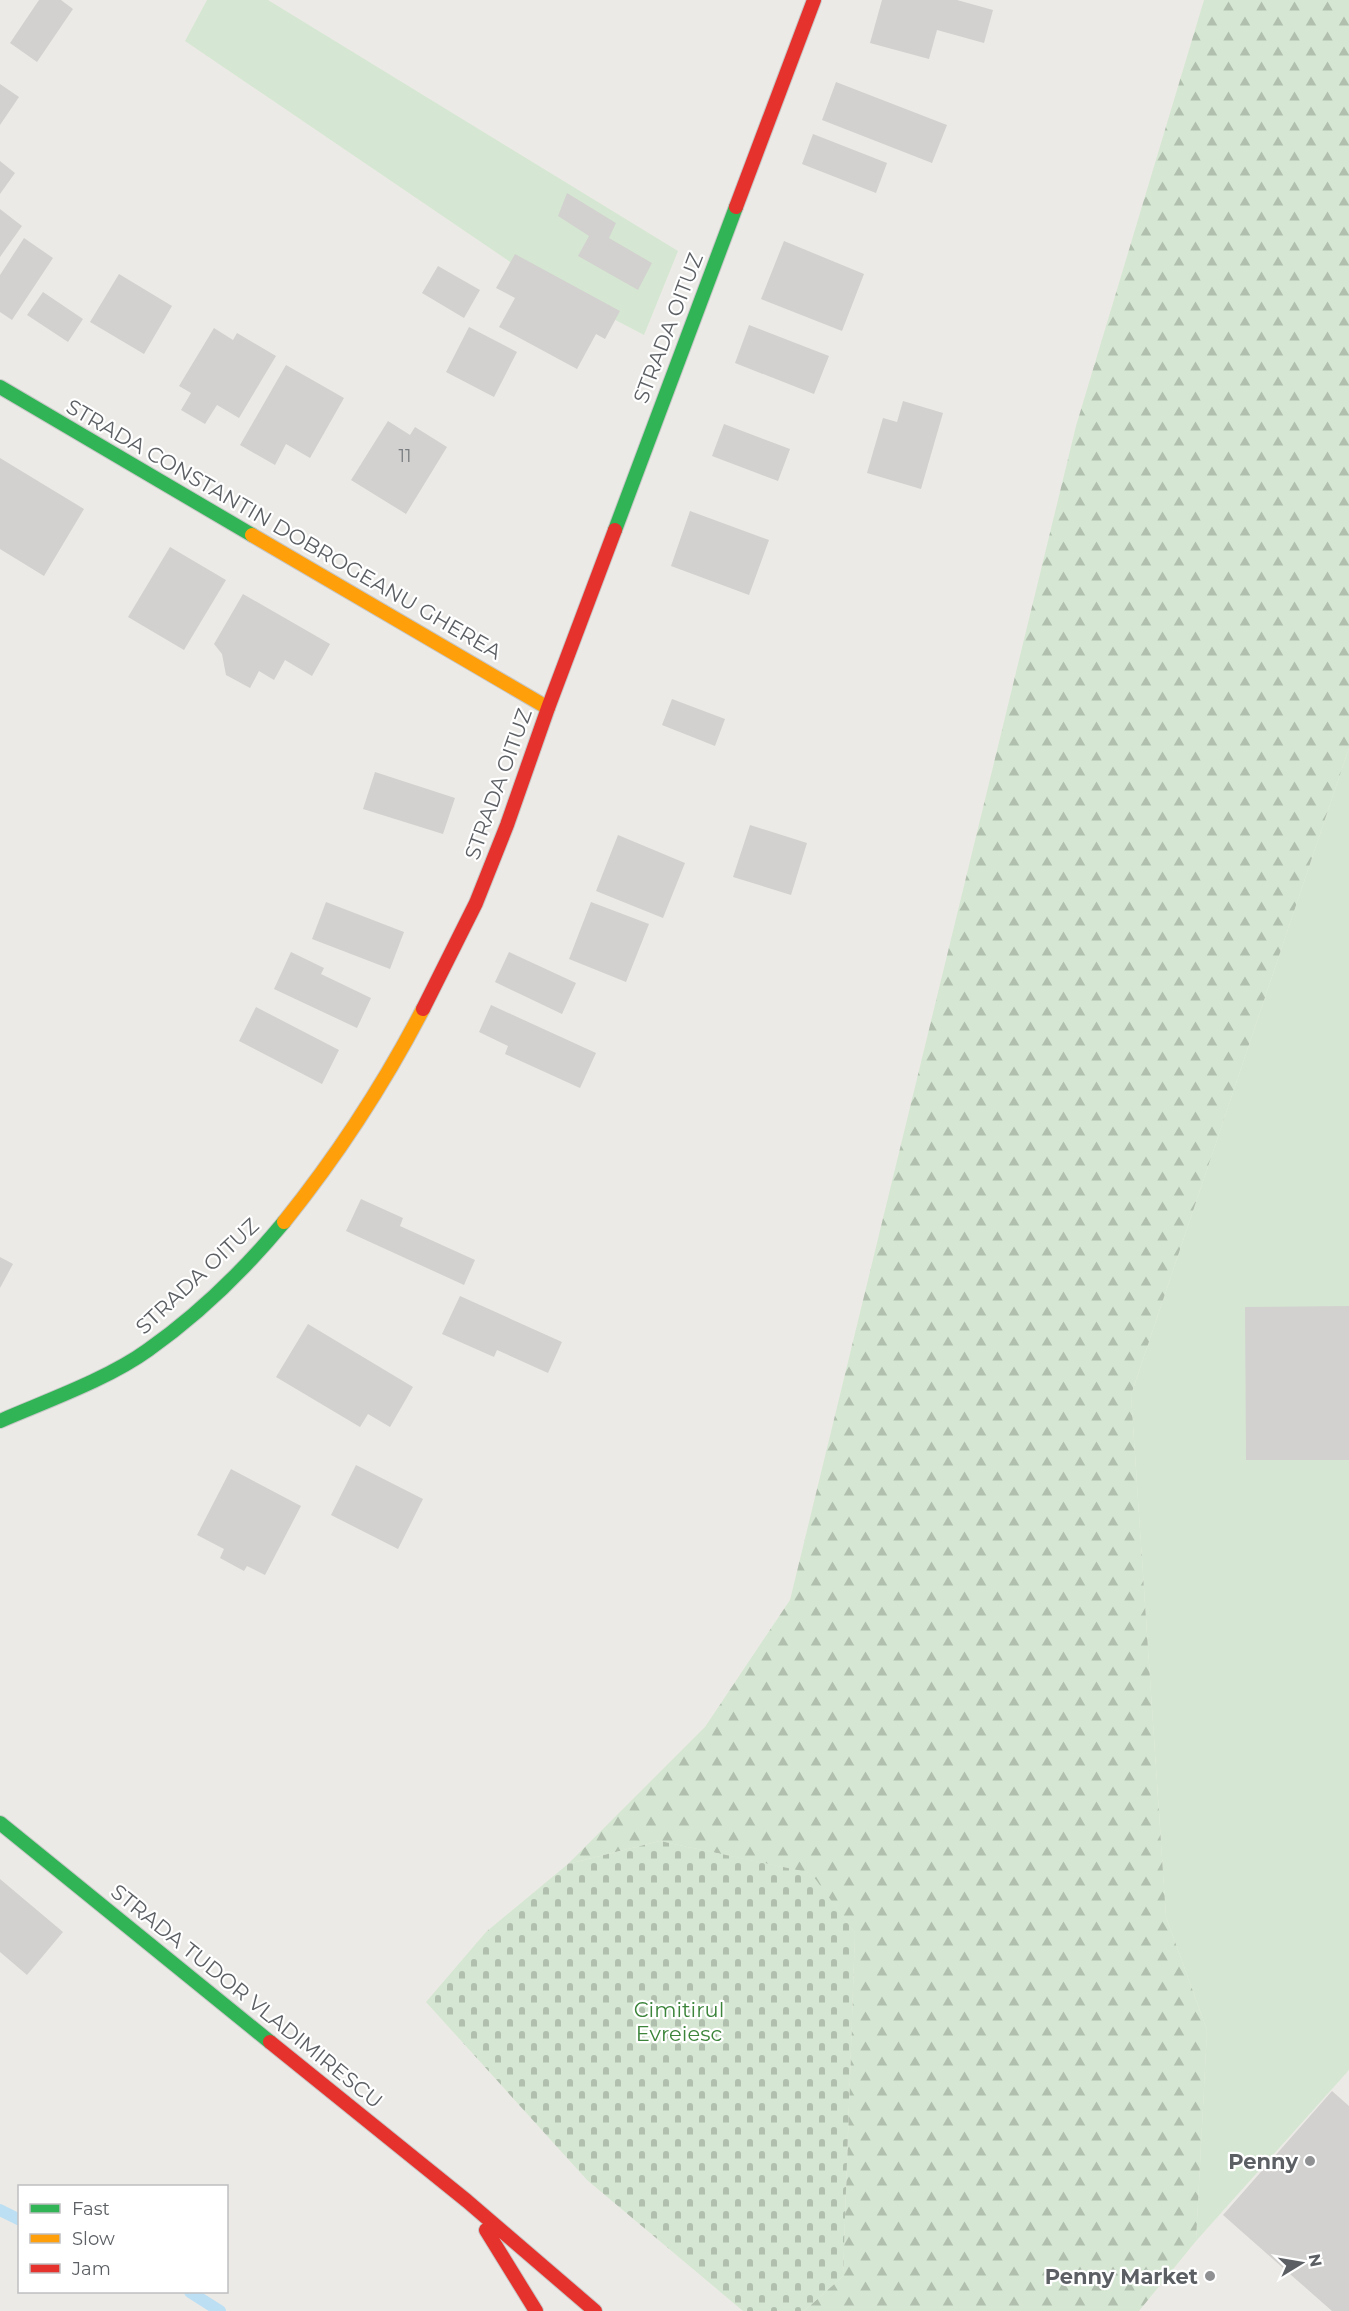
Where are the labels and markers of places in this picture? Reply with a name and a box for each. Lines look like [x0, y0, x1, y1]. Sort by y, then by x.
place label: Penny [1228, 2149, 1298, 2174]
marker: Penny [1303, 2154, 1317, 2168]
place label: Penny Market [1045, 2264, 1198, 2289]
marker: Penny Market [1203, 2269, 1217, 2283]

